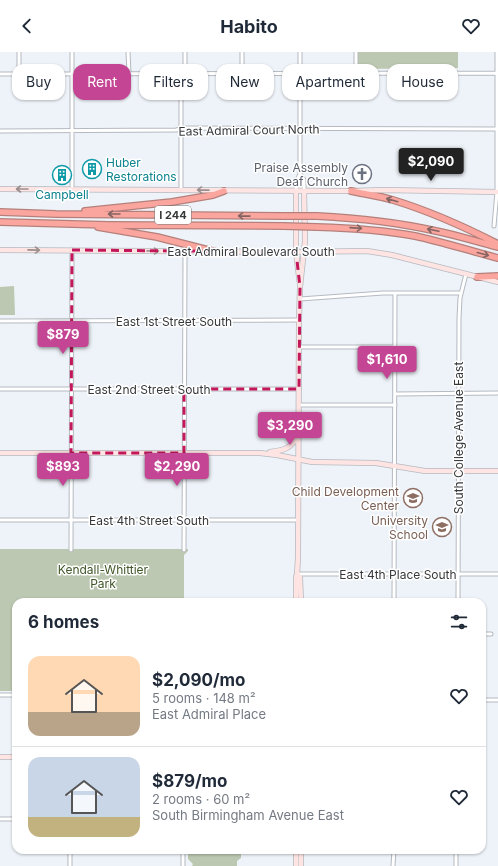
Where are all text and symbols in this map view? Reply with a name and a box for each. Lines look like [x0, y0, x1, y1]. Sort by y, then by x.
icon: back [16, 15, 38, 37]
icon: heart [460, 15, 482, 37]
text: Habito [220, 16, 278, 37]
chip: Buy [12, 64, 65, 100]
chip: Rent [73, 64, 131, 100]
chip: Filters [139, 64, 208, 100]
chip: New [216, 64, 274, 100]
chip: Apartment [282, 64, 379, 100]
chip: House [387, 64, 458, 100]
street label: East Admiral Court North [178, 121, 320, 139]
pin: $2,090 [398, 148, 464, 182]
text: $2,090 [408, 153, 454, 169]
place label: Huber Restorations [106, 155, 177, 184]
building icon: Huber Restorations [81, 158, 103, 180]
place label: Praise Assembly Deaf Church [254, 160, 348, 189]
church icon: Praise Assembly Deaf Church [351, 163, 373, 185]
building icon: Campbell [51, 164, 73, 186]
one-way arrow [16, 185, 29, 193]
one-way arrow [197, 186, 210, 194]
place label: Campbell [35, 187, 89, 202]
one-way arrow [385, 196, 398, 203]
road number: I 244 [155, 206, 191, 224]
one-way arrow [108, 211, 121, 218]
one-way arrow [238, 212, 251, 220]
one-way arrow [349, 225, 362, 232]
one-way arrow [427, 226, 440, 234]
street label: East Admiral Boulevard South [167, 244, 335, 259]
one-way arrow [27, 246, 40, 254]
one-way arrow [146, 247, 159, 255]
one-way arrow [476, 251, 489, 258]
street label: East 1st Street South [116, 314, 232, 329]
pin: $879 [39, 321, 87, 355]
text: $879 [47, 326, 79, 342]
pin: $1,610 [354, 346, 420, 380]
text: $1,610 [367, 351, 407, 367]
street label: South College Avenue East [451, 362, 466, 514]
street label: East 2nd Street South [88, 382, 210, 397]
pin: $3,290 [257, 412, 323, 446]
text: $3,290 [267, 417, 313, 433]
pin: $893 [39, 453, 87, 487]
pin: $2,290 [144, 453, 210, 487]
text: $893 [46, 458, 80, 474]
text: $2,290 [154, 458, 200, 474]
place label: Child Development Center [292, 484, 399, 513]
school or university icon: Child Development Center [402, 487, 424, 509]
street label: East 4th Street South [89, 513, 209, 528]
place label: University School [371, 513, 428, 542]
school or university icon: University School [431, 516, 453, 538]
park label: Kendall-Whittier Park [58, 562, 149, 591]
street label: East 4th Place South [339, 567, 457, 582]
icon: filters [448, 611, 470, 633]
text: 6 homes [28, 612, 99, 632]
text: $2,090/mo [152, 670, 246, 690]
icon: home [60, 672, 108, 720]
icon: heart [448, 685, 470, 707]
text: 5 rooms · 148 m² [152, 690, 256, 706]
text: East Admiral Place [152, 706, 266, 722]
text: $879/mo [152, 771, 228, 791]
icon: home [60, 773, 108, 821]
icon: heart [448, 786, 470, 808]
text: 2 rooms · 60 m² [152, 791, 250, 807]
text: South Birmingham Avenue East [152, 807, 344, 823]

